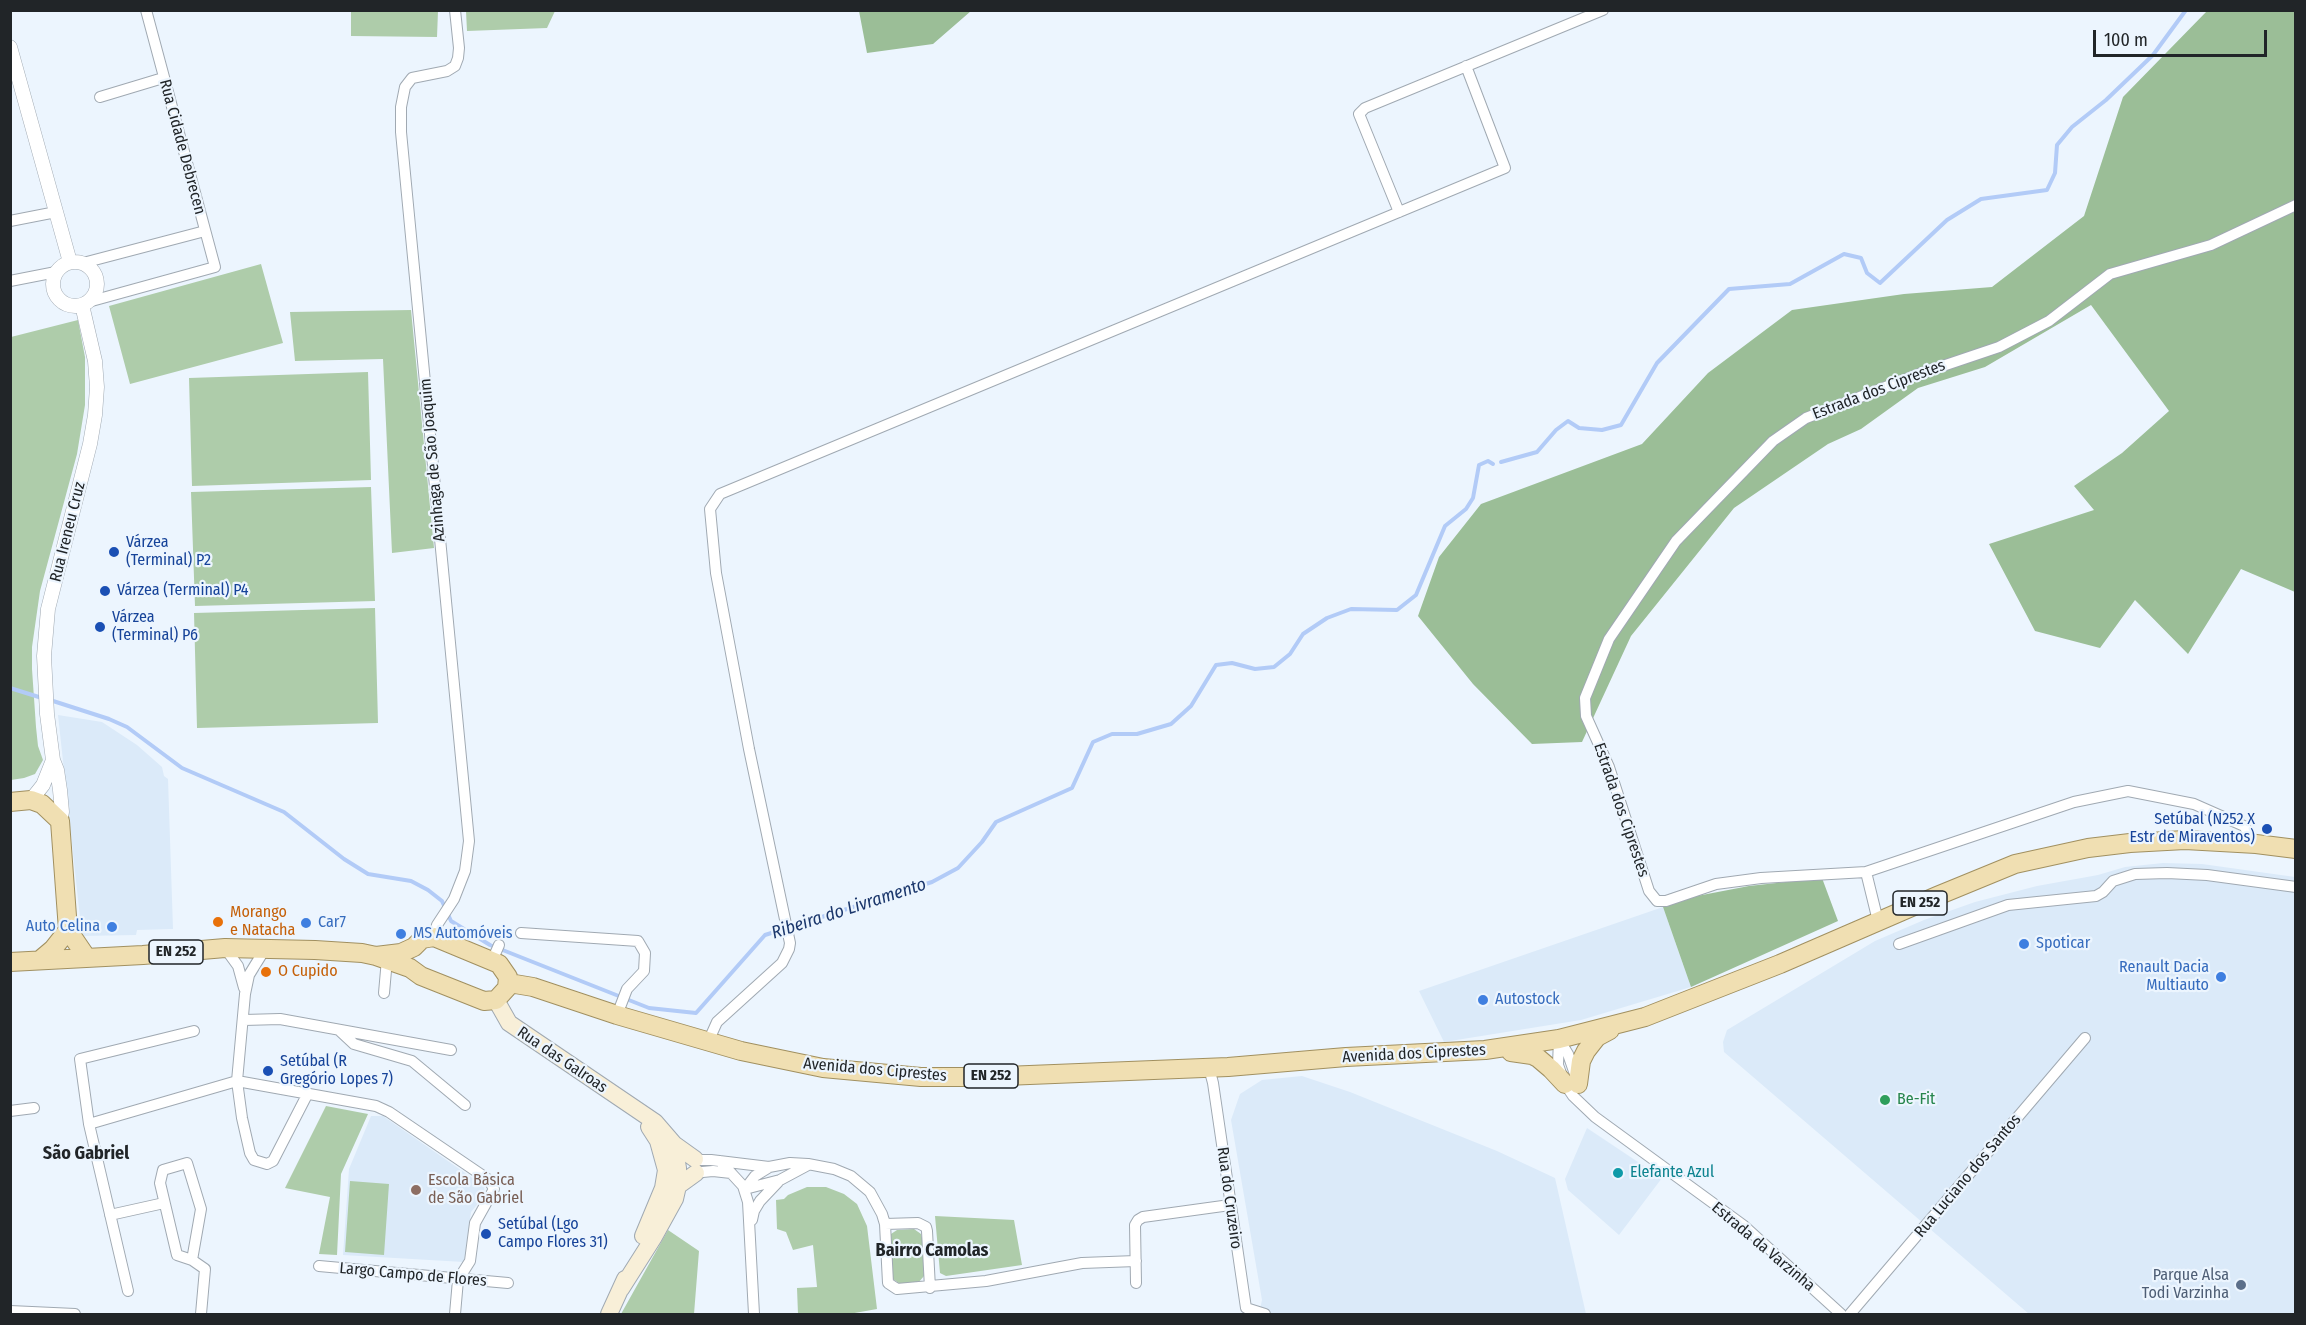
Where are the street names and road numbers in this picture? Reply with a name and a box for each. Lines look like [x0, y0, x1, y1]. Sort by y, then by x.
street label: Rua Cidade Debrecen [155, 77, 209, 217]
street label: Estrada dos Ciprestes [1810, 356, 1948, 424]
street label: Azinhaga de São Joaquim [416, 377, 450, 543]
street label: Rua Ireneu Cruz [46, 480, 90, 584]
street label: Estrada dos Ciprestes [1589, 740, 1653, 880]
road number: EN 252 [1893, 891, 1947, 915]
road number: EN 252 [149, 940, 203, 964]
street label: Rua das Galroas [513, 1023, 611, 1097]
street label: Avenida dos Ciprestes [1342, 1041, 1486, 1067]
street label: Avenida dos Ciprestes [803, 1054, 947, 1086]
road number: EN 252 [964, 1064, 1018, 1088]
street label: Rua Luciano dos Santos [1911, 1110, 2025, 1242]
street label: Rua do Cruzeiro [1212, 1146, 1246, 1250]
street label: Estrada da Varzinha [1708, 1198, 1818, 1296]
street label: Largo Campo de Flores [338, 1259, 488, 1291]

